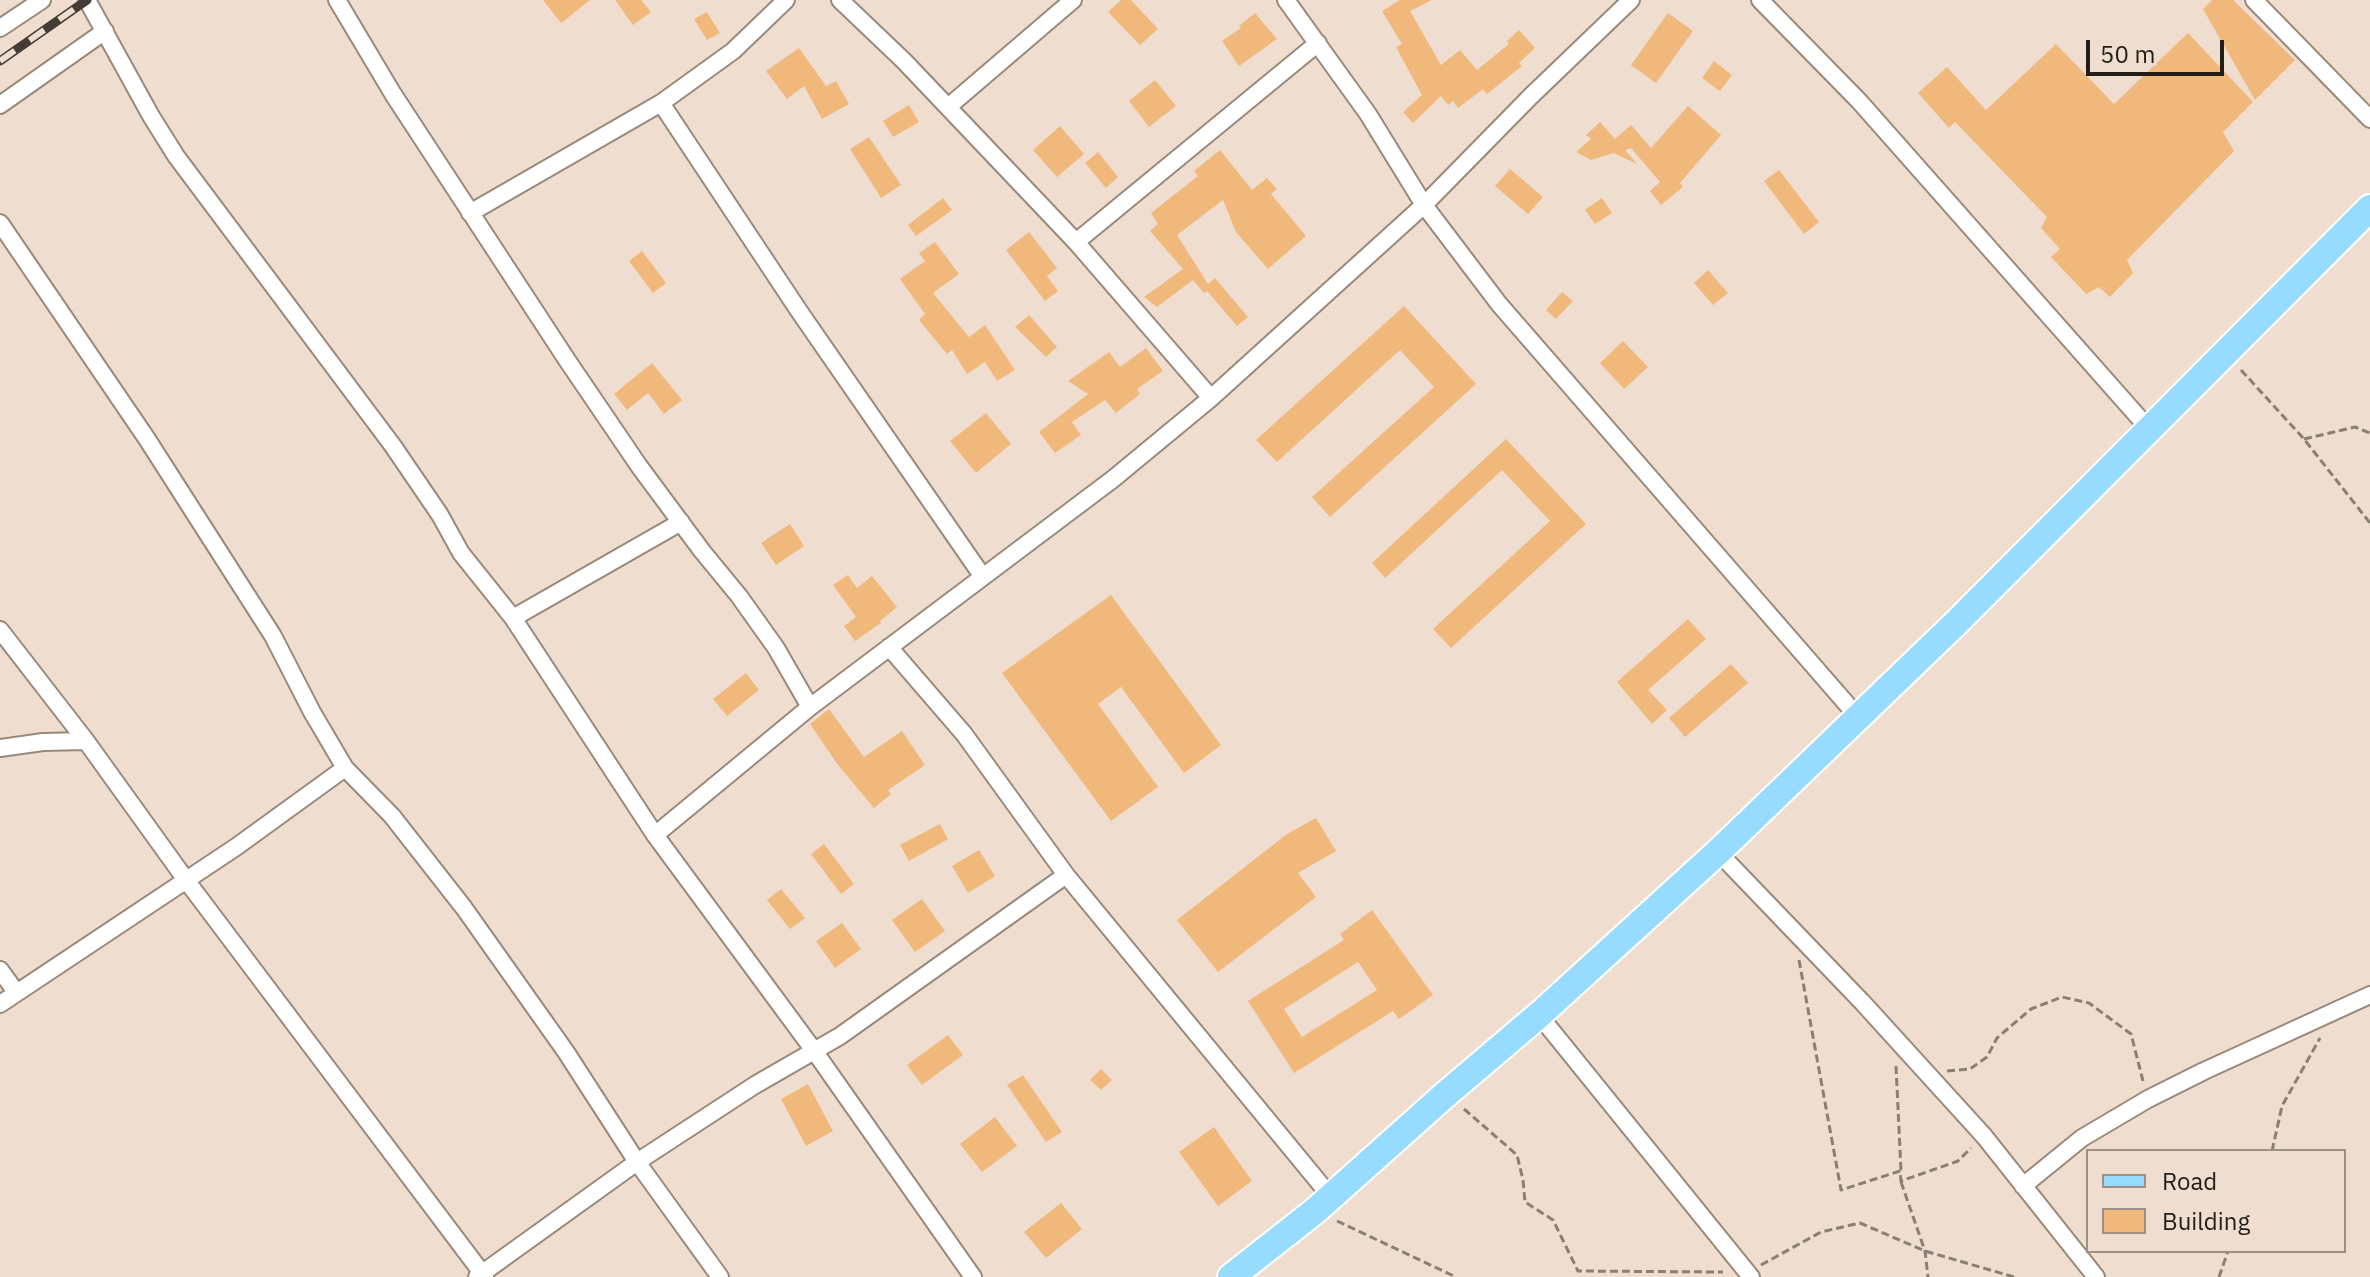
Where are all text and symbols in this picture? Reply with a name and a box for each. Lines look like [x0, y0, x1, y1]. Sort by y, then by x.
scale bar [2090, 24, 2228, 74]
text: 50 m [2100, 38, 2155, 70]
legend [2086, 1149, 2346, 1253]
text: Road [2162, 1165, 2217, 1197]
text: Building [2162, 1205, 2250, 1237]

